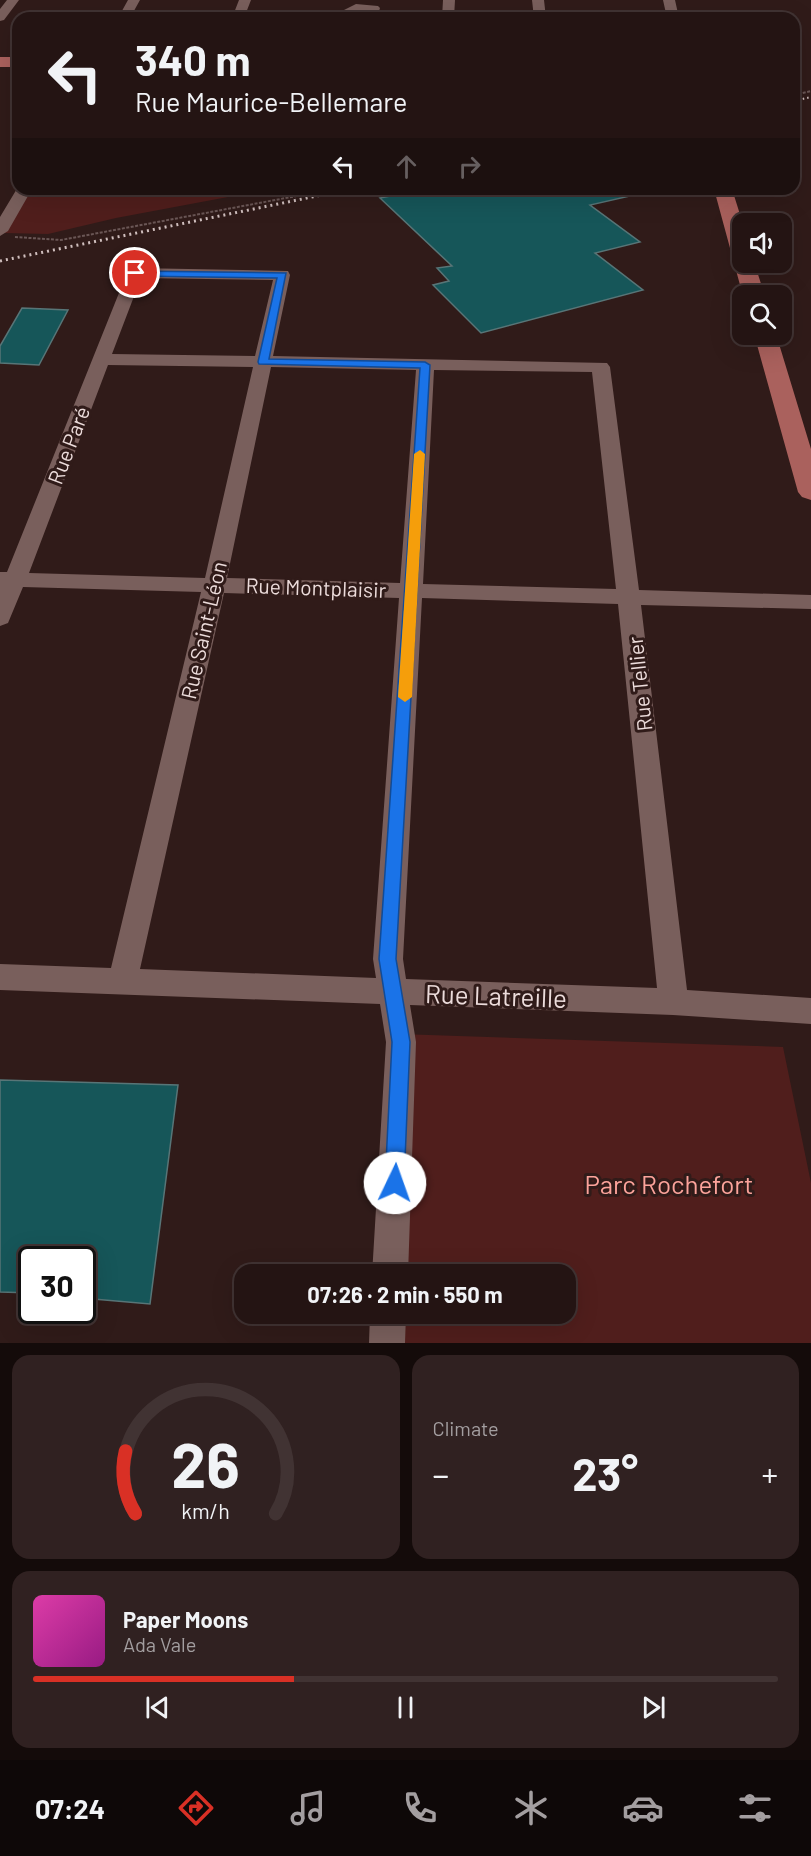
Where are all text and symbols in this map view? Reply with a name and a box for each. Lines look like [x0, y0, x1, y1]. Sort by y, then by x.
text: 340 m [135, 34, 251, 84]
icon: left [36, 36, 114, 114]
text: Rue Maurice-Bellemare [135, 85, 407, 117]
icon: left [327, 150, 360, 183]
icon: ahead [390, 150, 423, 183]
icon: right [453, 150, 486, 183]
map controls [732, 213, 792, 345]
button: sound [732, 213, 792, 273]
pin [109, 247, 160, 298]
icon: arrive [118, 256, 151, 289]
button: search [732, 285, 792, 345]
street label: Rue Paré [42, 403, 94, 487]
street label: Rue Saint-Léon [175, 559, 231, 701]
street label: Rue Montplaisir [245, 572, 387, 602]
street label: Rue Tellier [622, 635, 656, 733]
street label: Rue Latreille [425, 977, 567, 1013]
position arrow [363, 1151, 427, 1215]
park label: Parc Rochefort [584, 1168, 754, 1199]
speed limit sign: 30 [18, 1246, 96, 1324]
text: 07:26 · 2 min · 550 m [307, 1281, 503, 1307]
text: Climate [433, 1416, 499, 1440]
text: 26 [172, 1426, 240, 1500]
text: 23° [572, 1446, 638, 1500]
text: − [433, 1454, 449, 1494]
text: + [761, 1454, 778, 1494]
text: km/h [181, 1498, 230, 1523]
text: Paper Moons [123, 1606, 248, 1632]
text: Ada Vale [123, 1632, 196, 1656]
icon: previous [141, 1691, 174, 1724]
icon: pause [389, 1691, 422, 1724]
icon: next [637, 1691, 670, 1724]
icon: directions [175, 1787, 217, 1829]
icon: music [287, 1787, 329, 1829]
icon: phone [399, 1787, 441, 1829]
icon: climate [510, 1787, 552, 1829]
icon: car [622, 1787, 664, 1829]
icon: filters [734, 1787, 776, 1829]
text: 07:24 [35, 1792, 105, 1824]

